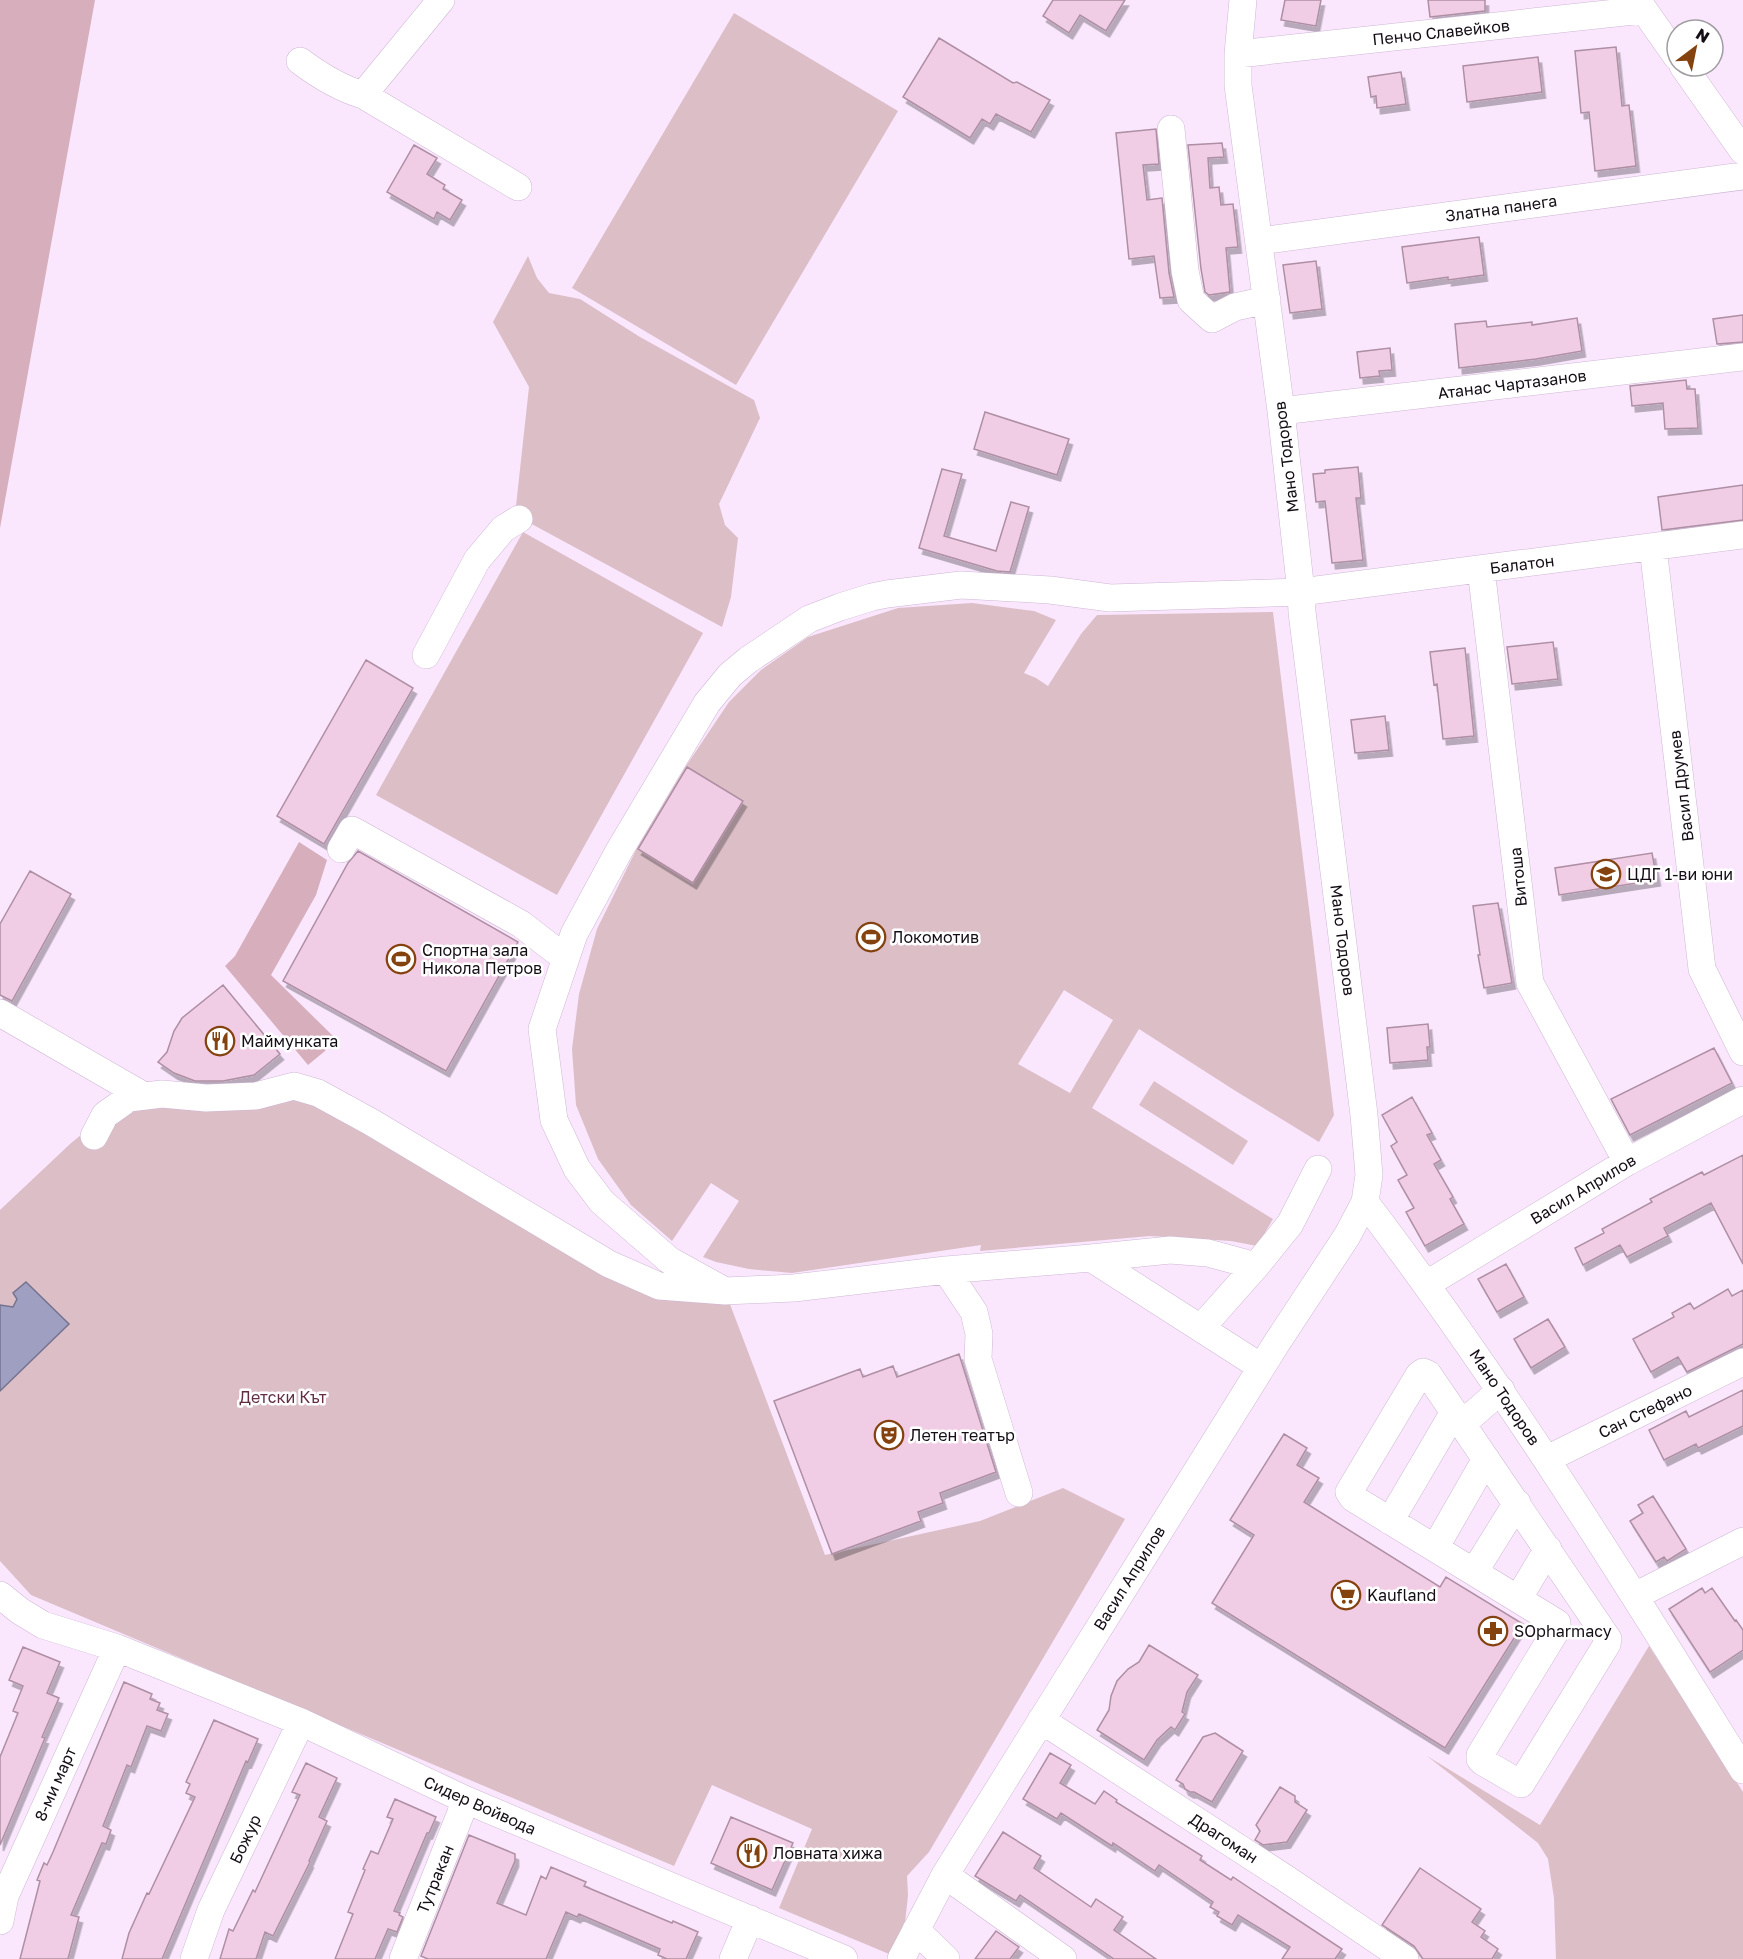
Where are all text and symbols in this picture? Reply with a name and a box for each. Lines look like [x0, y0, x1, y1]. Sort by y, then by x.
street label: Пенчо Славейков [1371, 15, 1511, 49]
north arrow [1665, 18, 1725, 78]
text: N [1692, 24, 1713, 47]
street label: Златна панега [1444, 190, 1558, 226]
street label: Атанас Чартазанов [1436, 365, 1588, 403]
street label: Мано Тодоров [1269, 400, 1303, 514]
street label: Балатон [1489, 550, 1555, 578]
street label: Васил Друмев [1664, 729, 1698, 843]
street label: Витоша [1505, 846, 1531, 908]
school or university icon: ЦДГ 1-ви юни [1590, 858, 1622, 890]
place label: ЦДГ 1-ви юни [1627, 864, 1733, 884]
street label: Мано Тодоров [1326, 883, 1360, 997]
sports icon: Локомотив [855, 921, 887, 953]
place label: Локомотив [892, 927, 979, 947]
place label: Спортна зала Никола Петров [422, 940, 542, 978]
sports icon: Спортна зала Никола Петров [385, 943, 417, 975]
restaurant icon: Маймунката [204, 1025, 236, 1057]
place label: Маймунката [241, 1031, 338, 1051]
street label: Васил Априлов [1527, 1150, 1639, 1228]
street label: Мано Тодоров [1465, 1345, 1545, 1449]
street label: Сан Стефано [1595, 1380, 1695, 1442]
park label: Детски Кът [239, 1387, 327, 1407]
theatre icon: Летен театър [873, 1419, 905, 1451]
place label: Летен театър [910, 1425, 1015, 1445]
street label: Васил Априлов [1089, 1522, 1169, 1634]
supermarket icon: Kaufland [1330, 1579, 1362, 1611]
place label: Kaufland [1367, 1585, 1436, 1605]
pharmacy icon: SOpharmacy [1477, 1615, 1509, 1647]
place label: SOpharmacy [1514, 1621, 1612, 1641]
street label: 8-ми март [30, 1744, 80, 1824]
street label: Сидер Войвода [421, 1771, 539, 1839]
street label: Драгоман [1186, 1808, 1262, 1868]
street label: Божур [225, 1811, 265, 1867]
restaurant icon: Ловната хижа [736, 1837, 768, 1869]
street label: Тутракан [412, 1842, 458, 1916]
place label: Ловната хижа [773, 1843, 883, 1863]

